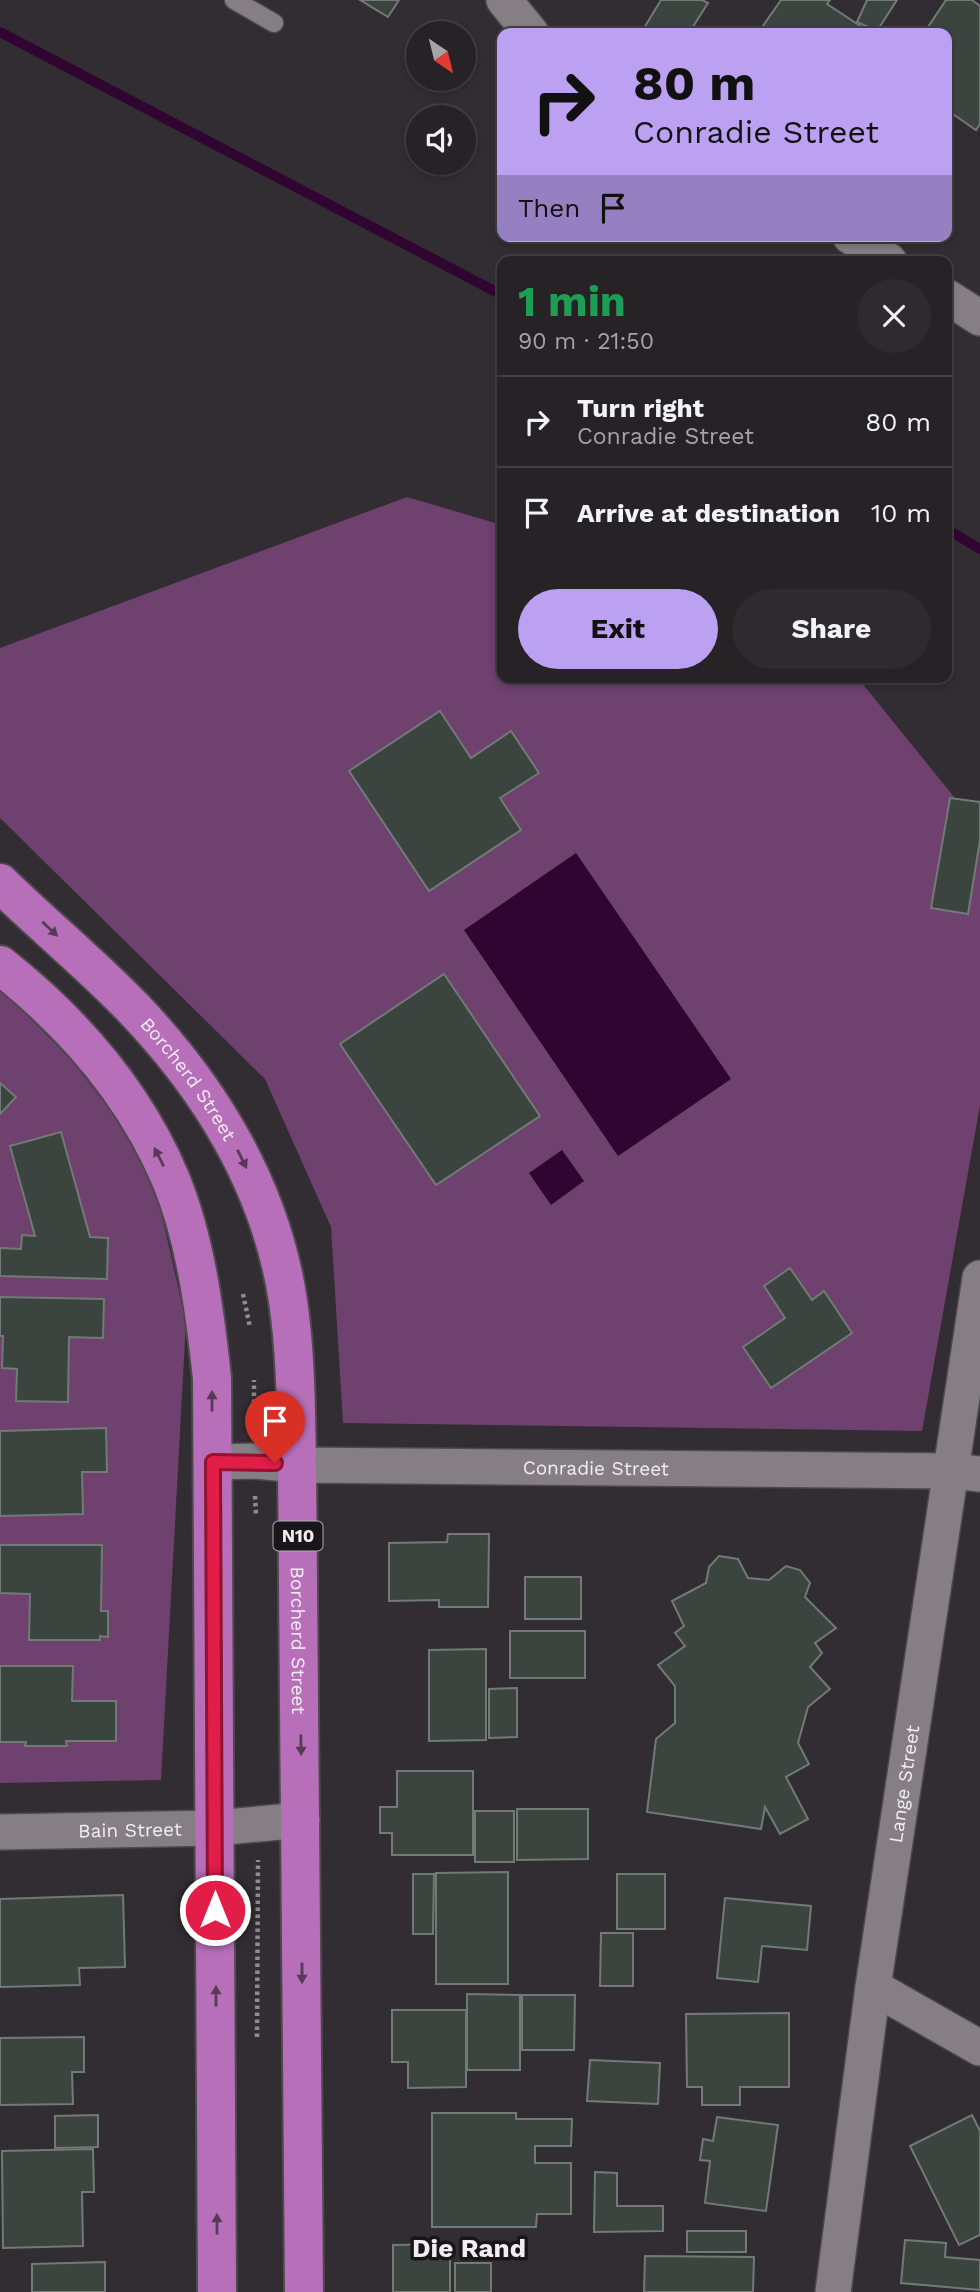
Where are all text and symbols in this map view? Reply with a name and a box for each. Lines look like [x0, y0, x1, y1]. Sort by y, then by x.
north arrow [406, 21, 476, 91]
map controls [406, 21, 476, 175]
text: 80 m [633, 54, 755, 112]
icon: right [518, 56, 609, 147]
button: sound [406, 105, 476, 175]
text: Conradie Street [633, 113, 879, 151]
icon: arrive [594, 189, 632, 227]
text: Then [518, 193, 580, 223]
text: 1 min [518, 277, 626, 326]
button: close [857, 279, 931, 353]
text: 90 m · 21:50 [518, 328, 654, 355]
text: Turn right [577, 393, 704, 423]
icon: right [518, 403, 556, 441]
text: 80 m [865, 407, 931, 437]
text: Conradie Street [577, 423, 754, 450]
icon: arrive [518, 494, 556, 532]
text: Arrive at destination [577, 498, 840, 528]
text: 10 m [871, 498, 931, 528]
button: Exit [518, 589, 718, 669]
button: Share [732, 589, 931, 669]
one-way arrow [41, 921, 58, 937]
street label: Borcherd Street [135, 1013, 241, 1145]
one-way arrow [154, 1147, 165, 1167]
one-way arrow [236, 1149, 247, 1169]
one-way arrow [206, 1390, 218, 1412]
pin [245, 1391, 305, 1463]
icon: arrive [256, 1402, 294, 1440]
street label: Conradie Street [523, 1456, 669, 1480]
road number: N10 [274, 1521, 322, 1550]
street label: Borcherd Street [286, 1566, 310, 1714]
street label: Lange Street [884, 1724, 924, 1844]
one-way arrow [295, 1734, 306, 1756]
street label: Bain Street [78, 1818, 182, 1843]
position arrow [178, 1873, 252, 1947]
one-way arrow [296, 1962, 308, 1984]
one-way arrow [210, 1985, 222, 2007]
one-way arrow [211, 2213, 223, 2235]
district label: Die Rand [412, 2233, 526, 2263]

